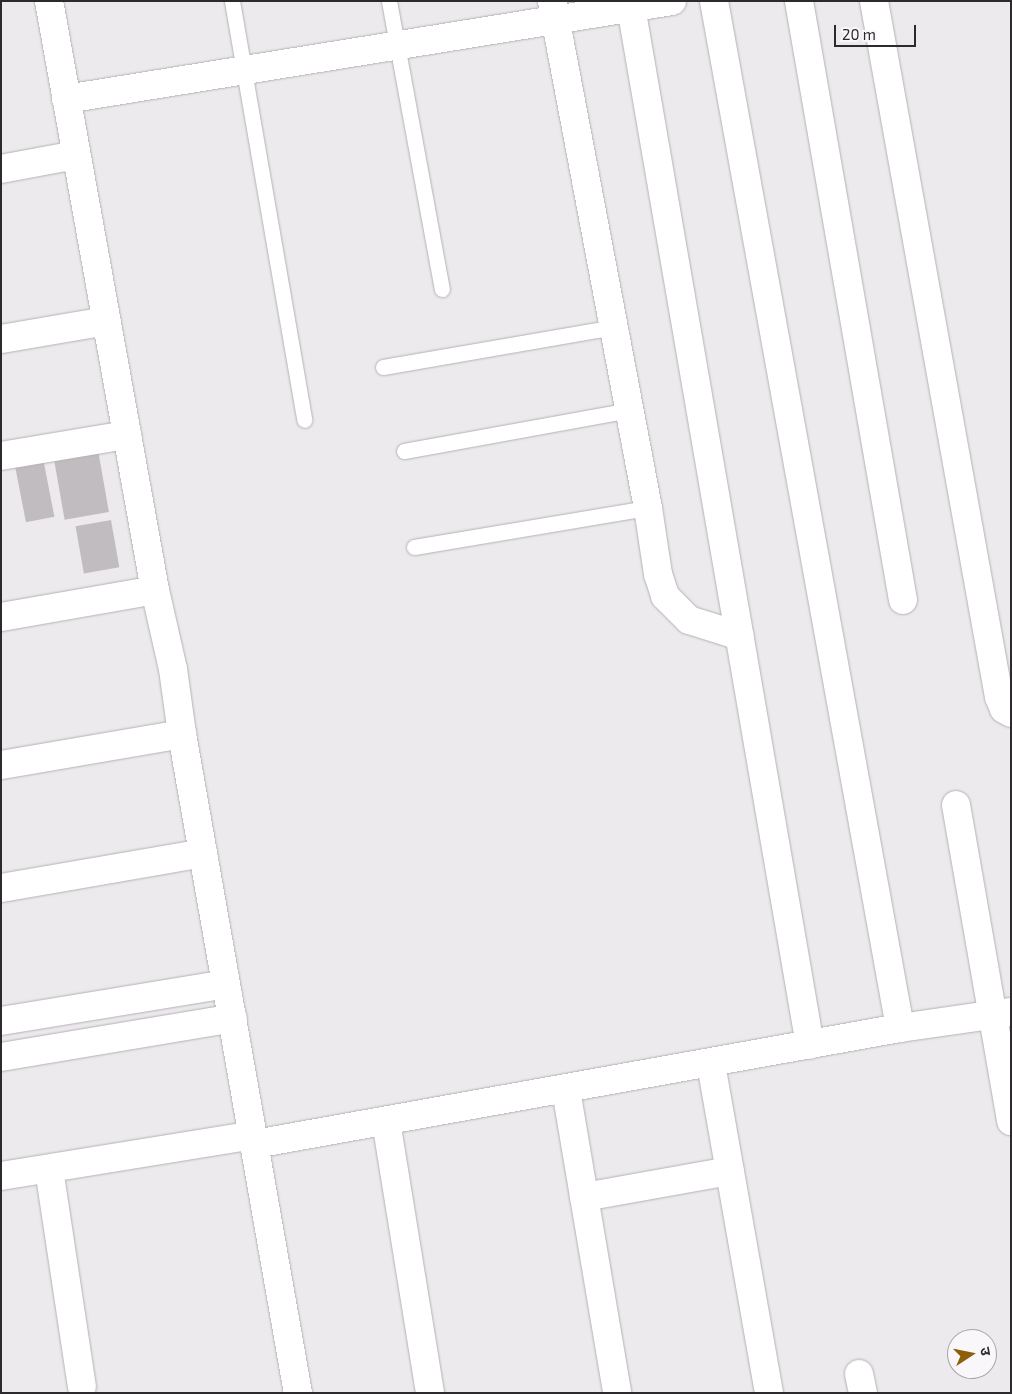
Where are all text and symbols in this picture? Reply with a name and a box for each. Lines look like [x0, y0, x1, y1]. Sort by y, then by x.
scale bar [837, 15, 920, 47]
text: 20 m [842, 25, 876, 43]
north arrow [947, 1329, 997, 1379]
text: उ [977, 1346, 995, 1357]

